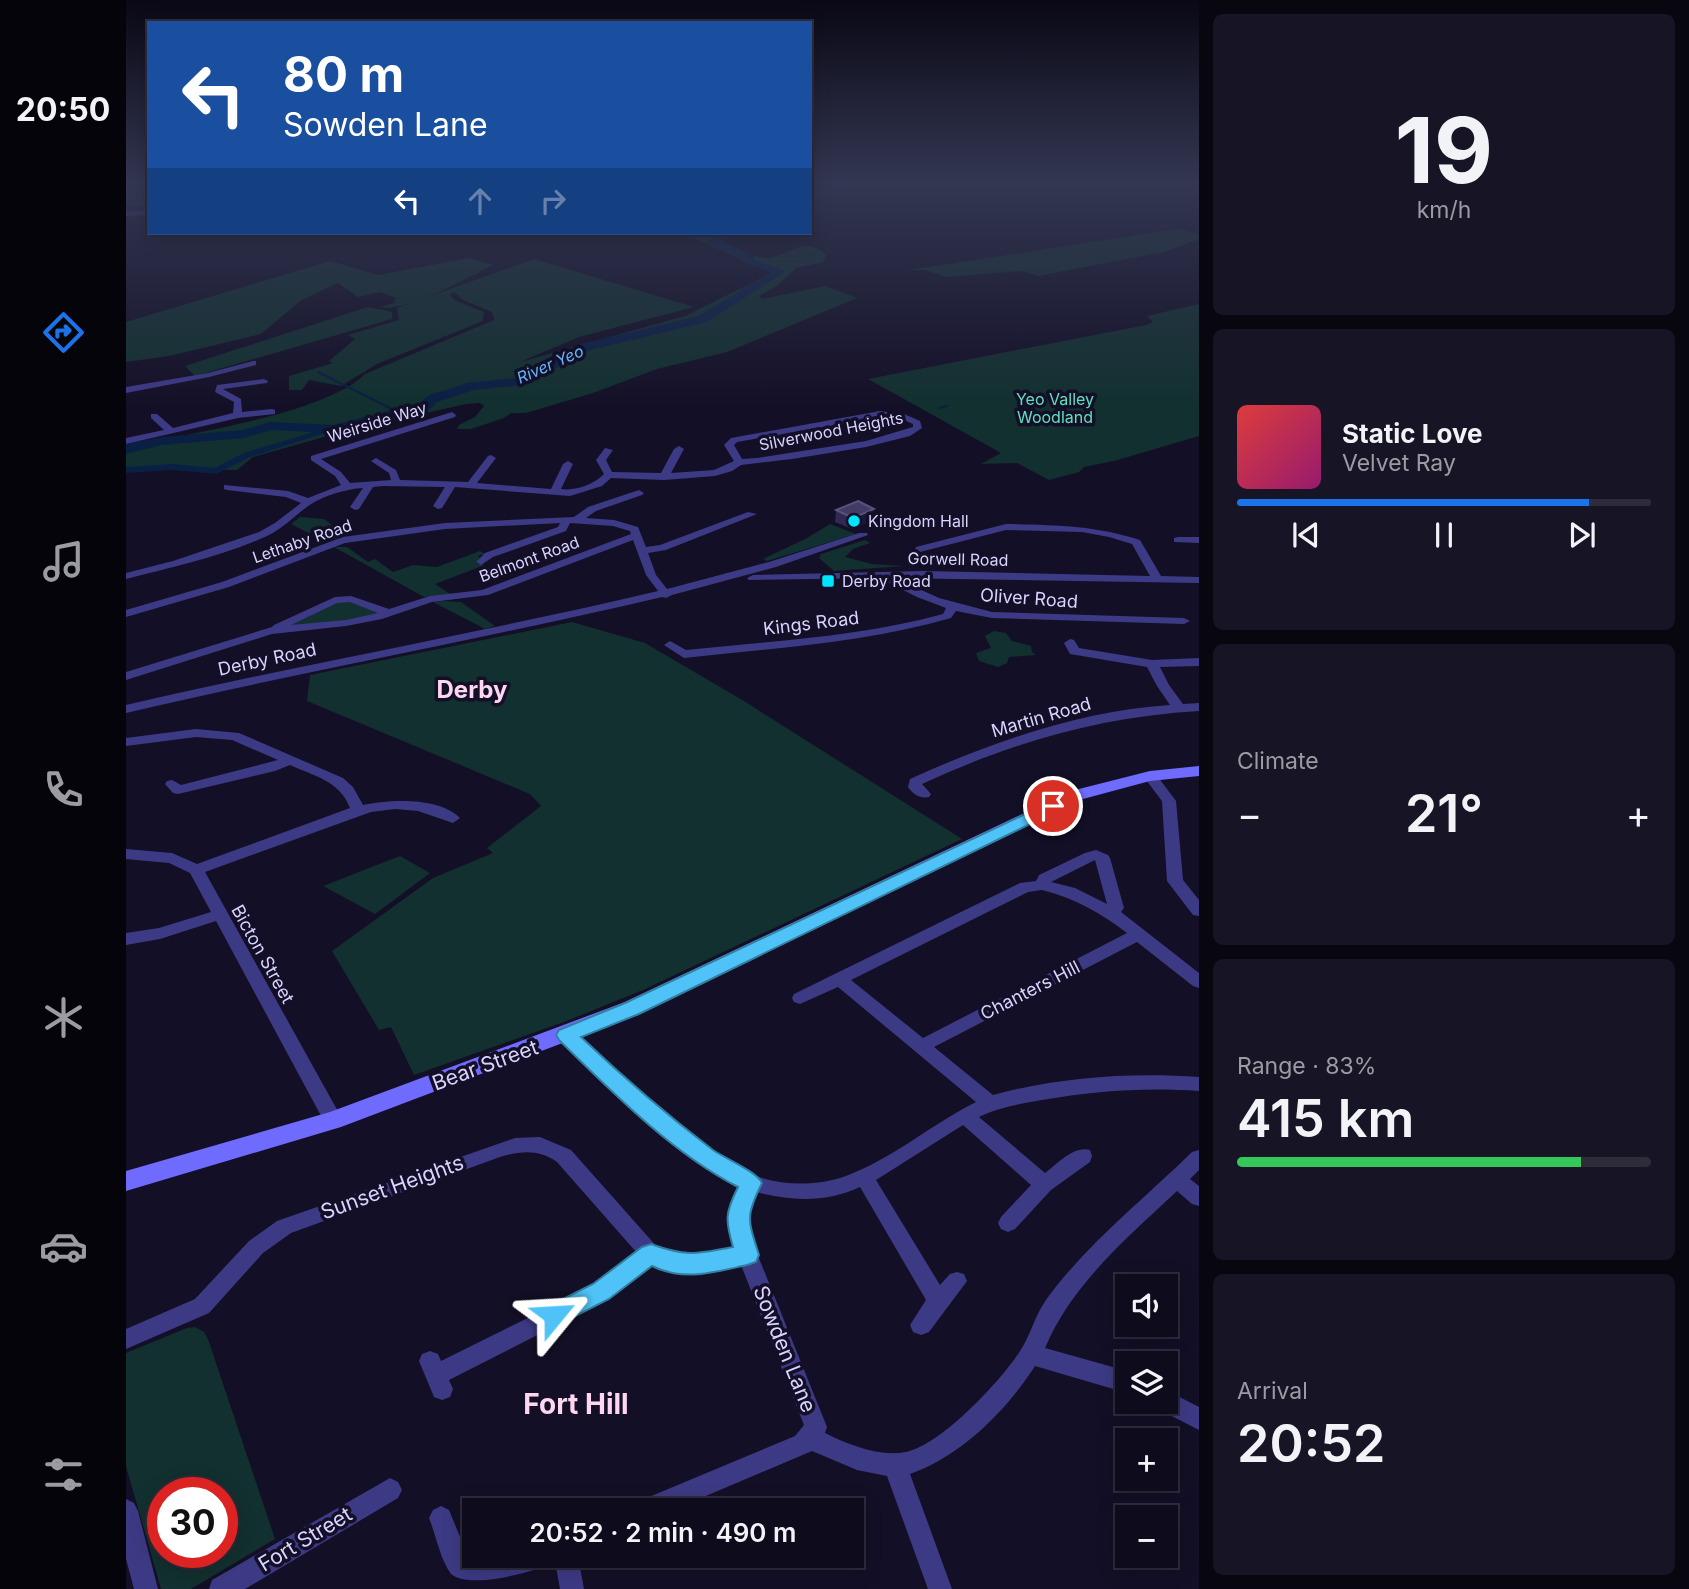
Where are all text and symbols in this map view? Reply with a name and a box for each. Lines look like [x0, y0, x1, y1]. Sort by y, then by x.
text: 80 m [283, 45, 404, 104]
icon: left [168, 49, 259, 140]
text: 20:50 [16, 90, 110, 129]
text: 19 [1395, 95, 1493, 205]
text: Sowden Lane [283, 105, 488, 144]
icon: left [388, 182, 426, 220]
icon: ahead [461, 182, 499, 220]
icon: right [534, 182, 572, 220]
text: km/h [1417, 196, 1471, 224]
icon: directions [39, 308, 88, 357]
water label: River Yeo [513, 340, 587, 388]
park label: Yeo Valley Woodland [1016, 389, 1094, 427]
street label: Weirside Way [325, 397, 429, 447]
street label: Silverwood Heights [757, 407, 905, 455]
text: Static Love [1342, 418, 1483, 449]
text: Velvet Ray [1342, 449, 1456, 477]
place label: Kingdom Hall [868, 511, 969, 531]
marker: Kingdom Hall [846, 513, 862, 529]
street label: Lethaby Road [250, 515, 354, 567]
icon: previous [1287, 516, 1325, 554]
icon: pause [1425, 516, 1463, 554]
icon: next [1563, 516, 1601, 554]
street label: Belmont Road [476, 532, 582, 586]
icon: music [39, 537, 88, 586]
street label: Gorwell Road [907, 548, 1009, 570]
place label: Derby Road [842, 571, 931, 591]
marker: Derby Road [820, 573, 836, 589]
street label: Oliver Road [979, 584, 1079, 612]
street label: Kings Road [762, 607, 860, 639]
street label: Derby Road [216, 638, 318, 680]
district label: Derby [437, 675, 508, 704]
street label: Martin Road [989, 693, 1093, 741]
text: Climate [1237, 747, 1319, 775]
icon: phone [39, 765, 88, 814]
pin [1023, 776, 1083, 836]
text: 21° [1405, 782, 1483, 845]
icon: arrive [1034, 787, 1072, 825]
text: − [1237, 791, 1262, 837]
text: + [1626, 791, 1651, 837]
street label: Bicton Street [227, 901, 299, 1007]
street label: Chanters Hill [977, 956, 1083, 1024]
icon: climate [39, 993, 88, 1042]
street label: Bear Street [429, 1034, 542, 1096]
text: Range · 83% [1237, 1052, 1376, 1080]
text: 415 km [1237, 1087, 1414, 1150]
street label: Sunset Heights [317, 1150, 467, 1224]
icon: car [39, 1222, 88, 1271]
map controls [1115, 1274, 1178, 1568]
button: sound [1115, 1274, 1178, 1337]
position arrow [517, 1278, 591, 1352]
street label: Sowden Lane [748, 1282, 822, 1416]
button: layers [1115, 1351, 1178, 1414]
text: Arrival [1237, 1377, 1308, 1405]
district label: Fort Hill [523, 1387, 629, 1421]
text: 20:52 [1237, 1412, 1385, 1475]
button: + [1115, 1428, 1178, 1491]
icon: filters [39, 1450, 88, 1499]
speed limit sign: 30 [147, 1477, 238, 1568]
street label: Fort Street [254, 1501, 356, 1577]
button: − [1115, 1505, 1178, 1568]
text: 20:52 · 2 min · 490 m [530, 1517, 796, 1548]

